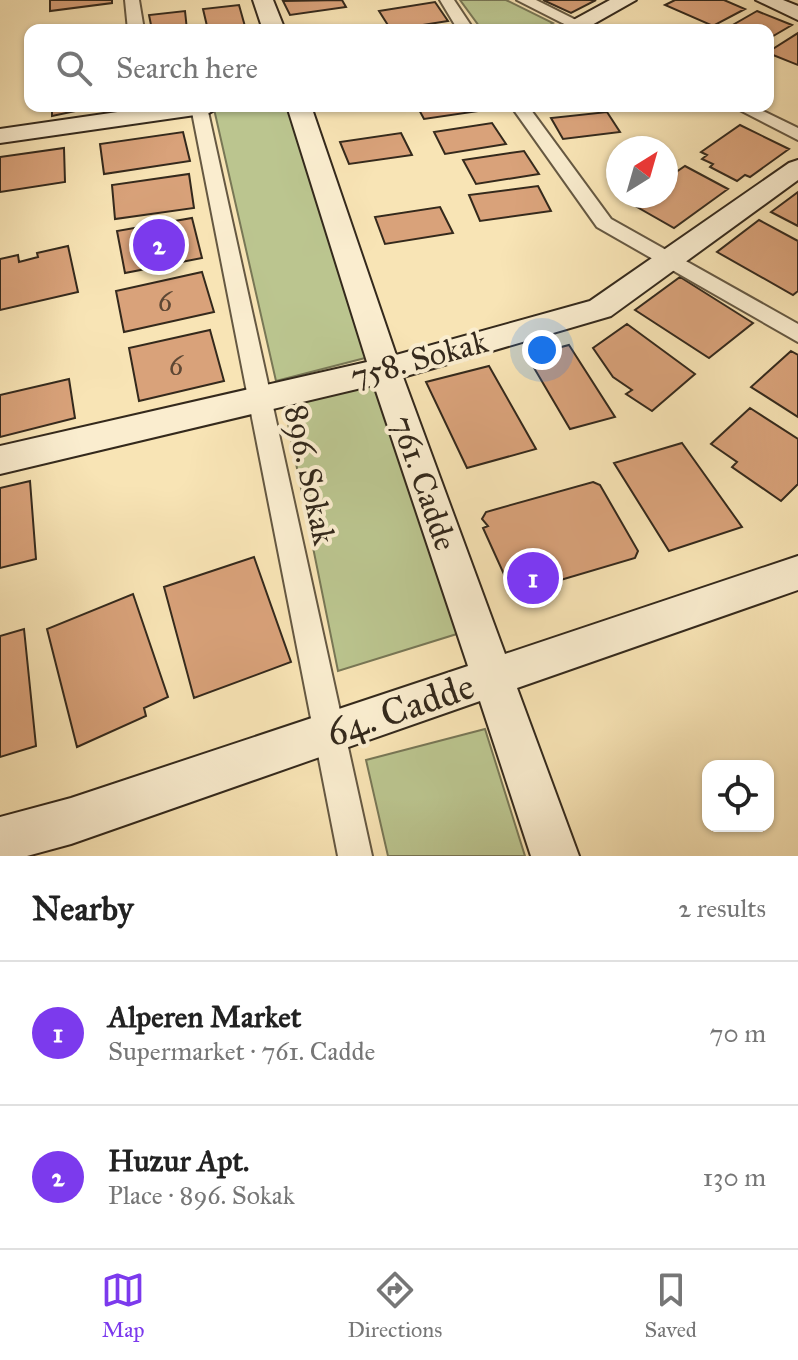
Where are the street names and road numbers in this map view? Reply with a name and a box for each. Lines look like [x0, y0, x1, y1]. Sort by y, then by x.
street label: 758. Sokak [346, 322, 492, 396]
street label: 896. Sokak [276, 402, 344, 549]
street label: 761. Cadde [383, 410, 465, 556]
street label: 64. Cadde [320, 662, 480, 756]

